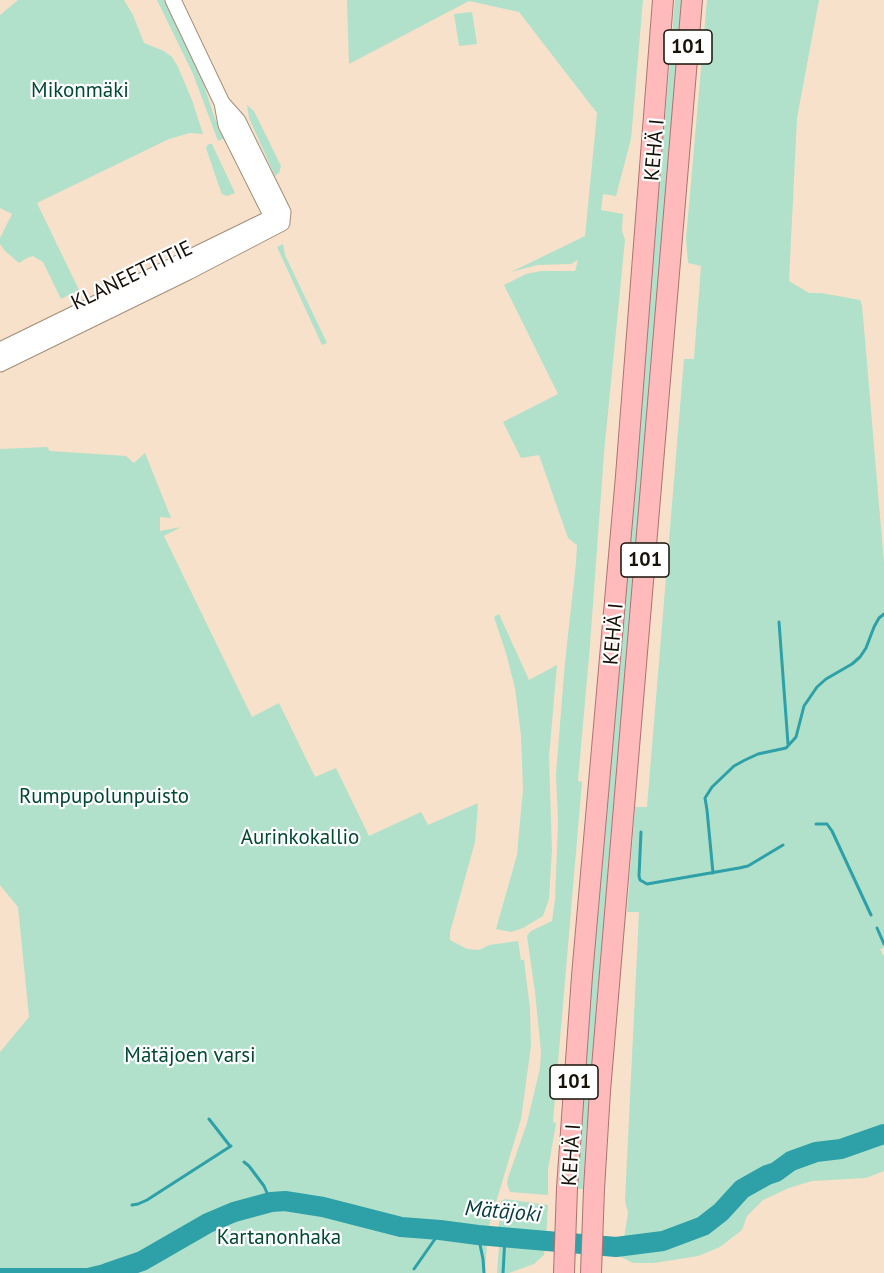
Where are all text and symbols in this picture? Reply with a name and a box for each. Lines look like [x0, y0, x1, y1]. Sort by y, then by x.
road number: 101 [664, 30, 712, 64]
park label: Mikonmäki [31, 78, 129, 104]
street label: KEHÄ I [640, 118, 670, 182]
street label: KLANEETTITIE [67, 236, 197, 316]
road number: 101 [621, 543, 669, 577]
street label: KEHÄ I [599, 602, 629, 666]
park label: Rumpupolunpuisto [19, 784, 189, 810]
park label: Aurinkokallio [241, 825, 359, 851]
park label: Mätäjoen varsi [124, 1043, 256, 1069]
road number: 101 [550, 1065, 598, 1099]
street label: KEHÄ I [557, 1123, 587, 1187]
water label: Mätäjoki [464, 1195, 542, 1229]
park label: Kartanonhaka [217, 1225, 341, 1251]

